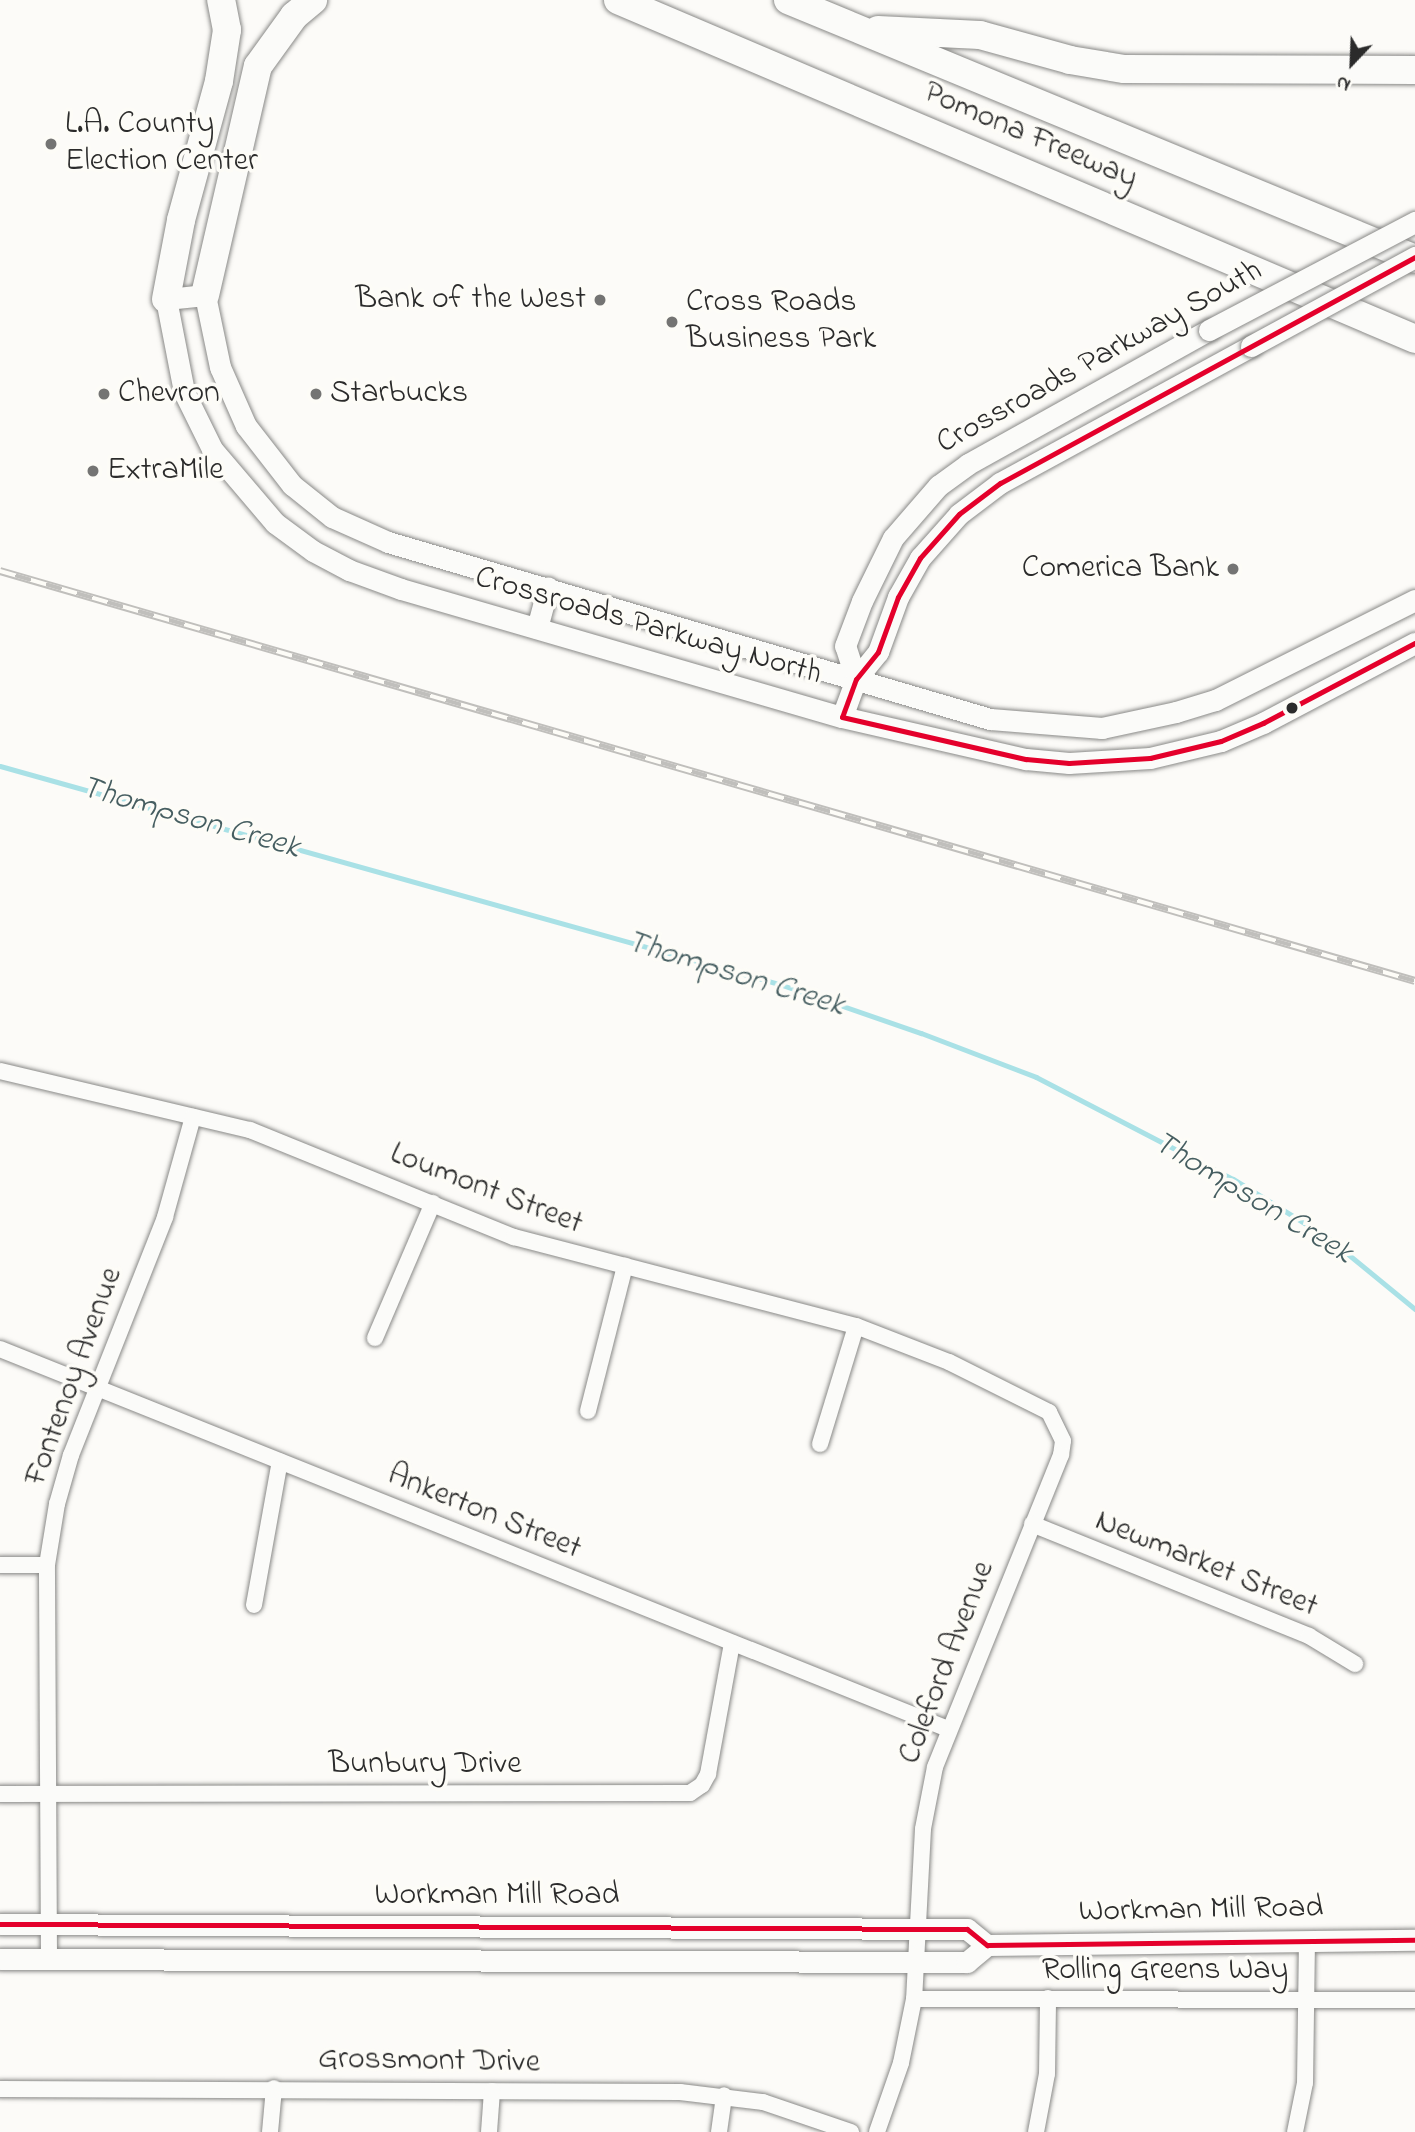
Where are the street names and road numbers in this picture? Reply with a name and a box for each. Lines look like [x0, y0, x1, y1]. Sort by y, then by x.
street label: Pomona Freeway [917, 75, 1143, 199]
street label: Crossroads Parkway South [931, 252, 1269, 464]
street label: Crossroads Parkway North [470, 559, 826, 695]
street label: Loumont Street [384, 1136, 588, 1244]
street label: Fontenoy Avenue [18, 1263, 132, 1491]
street label: Ankerton Street [382, 1457, 586, 1569]
street label: Newmarket Street [1089, 1503, 1323, 1627]
street label: Coleford Avenue [892, 1556, 1004, 1770]
street label: Bunbury Drive [328, 1746, 522, 1784]
street label: Workman Mill Road [375, 1877, 619, 1915]
street label: Workman Mill Road [1078, 1890, 1324, 1932]
street label: Rolling Greens Way [1042, 1952, 1288, 1990]
street label: Grossmont Drive [318, 2041, 540, 2083]

